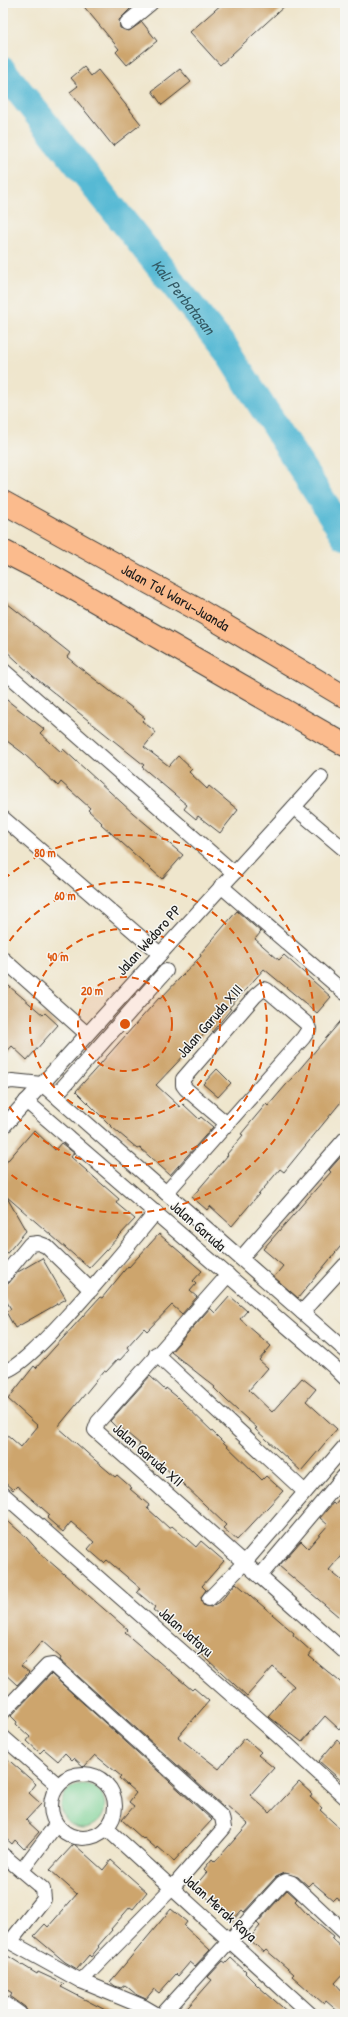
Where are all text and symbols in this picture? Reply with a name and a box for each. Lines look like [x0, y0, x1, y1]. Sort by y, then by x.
water label: Kali Perbatasan [147, 254, 222, 340]
street label: Jalan Tol Waru–Juanda [117, 558, 234, 636]
text: 80 m [34, 844, 56, 861]
text: 60 m [54, 887, 76, 904]
street label: Jalan Wedoro PP [111, 900, 186, 980]
text: 40 m [48, 948, 68, 965]
street label: Jalan Garuda XIII [172, 979, 247, 1062]
text: 20 m [81, 982, 103, 999]
centre of rings [118, 1017, 132, 1031]
street label: Jalan Garuda [166, 1195, 231, 1256]
street label: Jalan Garuda XII [108, 1418, 188, 1491]
street label: Jalan Jatayu [154, 1602, 218, 1661]
street label: Jalan Merak Raya [179, 1869, 262, 1947]

